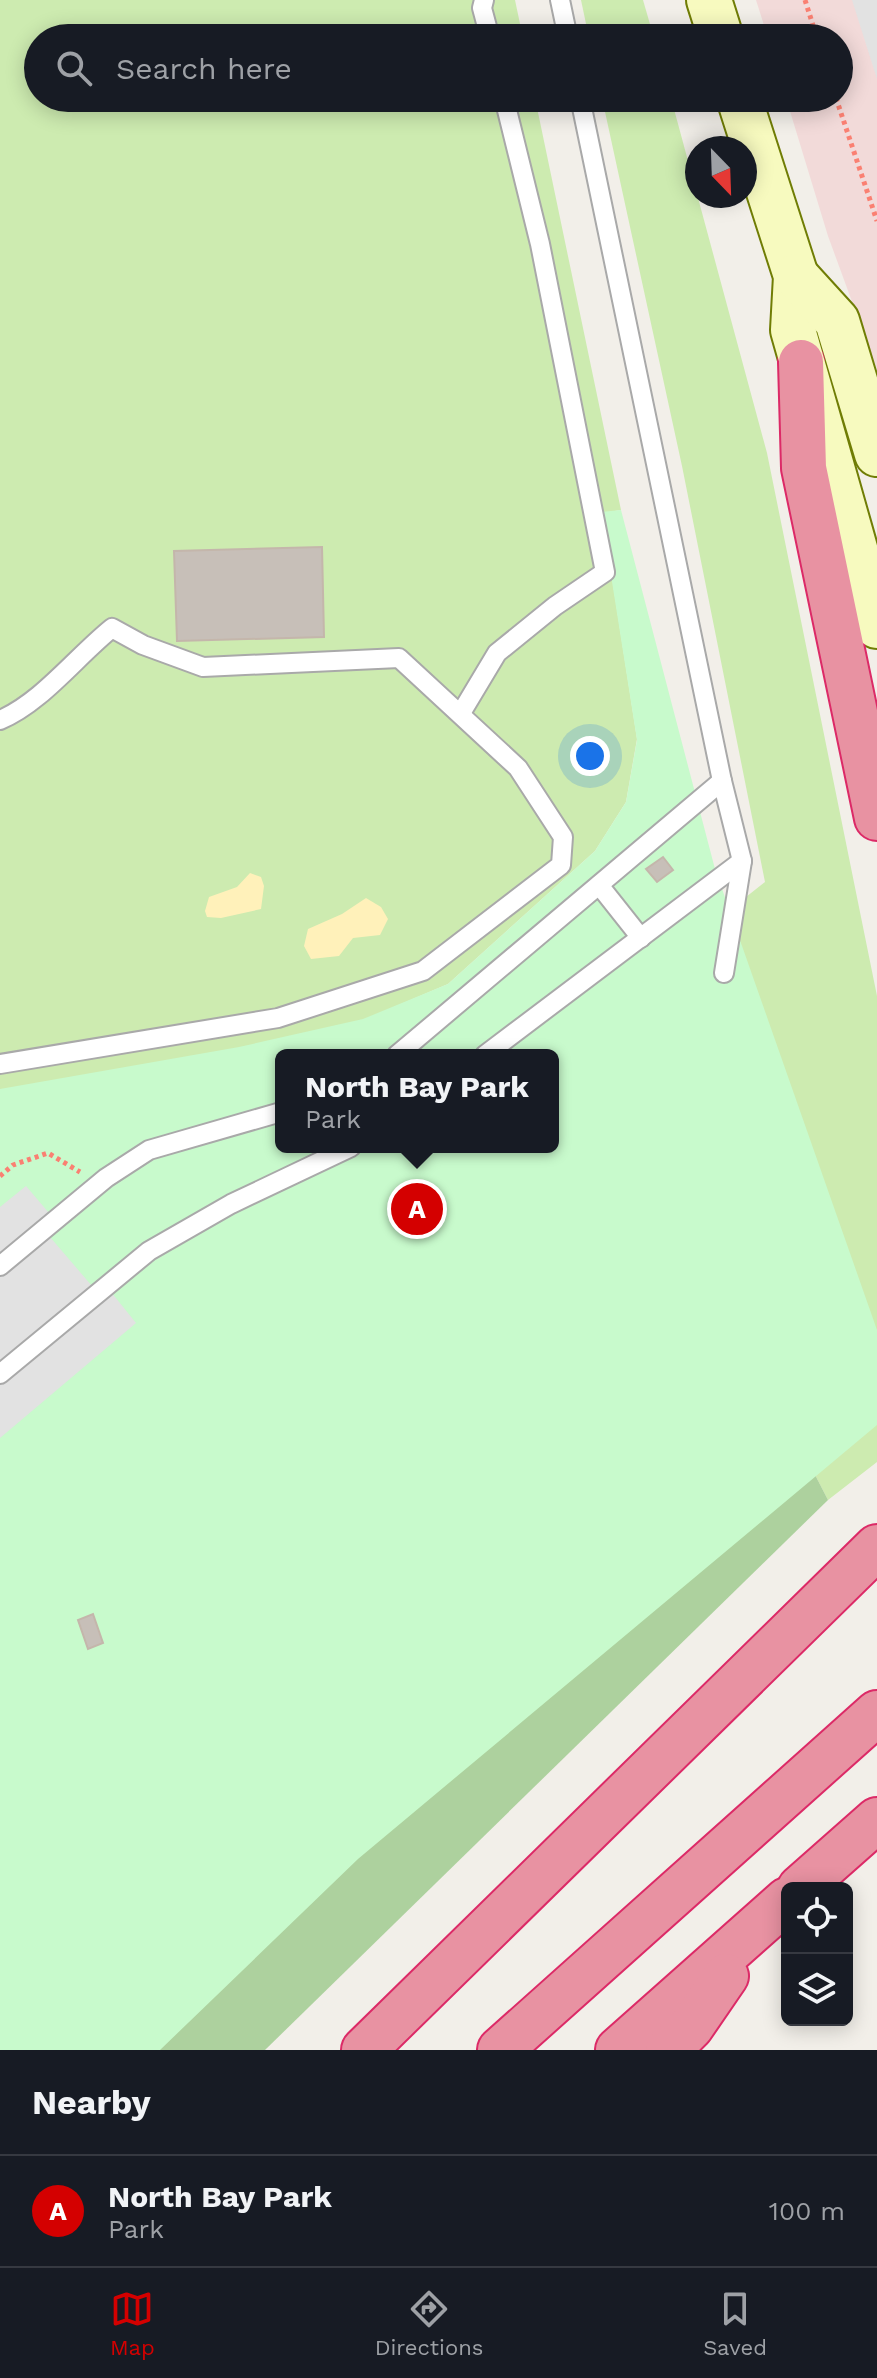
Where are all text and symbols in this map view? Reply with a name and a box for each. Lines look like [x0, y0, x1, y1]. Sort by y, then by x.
search box [24, 24, 853, 112]
icon: search [52, 46, 96, 90]
text: Search here [116, 51, 292, 86]
north arrow [685, 136, 757, 208]
your location [570, 736, 610, 776]
popup [275, 1049, 559, 1153]
text: North Bay Park [305, 1069, 529, 1104]
text: Park [305, 1104, 361, 1134]
pin: A [391, 1179, 443, 1239]
map controls [781, 1882, 853, 2026]
button: locate [781, 1882, 853, 1954]
button: layers [781, 1954, 853, 2026]
text: Nearby [32, 2082, 151, 2122]
text: North Bay Park [108, 2179, 332, 2214]
text: A [49, 2196, 67, 2226]
text: 100 m [769, 2196, 845, 2226]
text: Park [108, 2214, 164, 2244]
tab: Map [110, 2287, 155, 2360]
tab: Directions [375, 2287, 483, 2360]
tab: Saved [703, 2287, 767, 2360]

